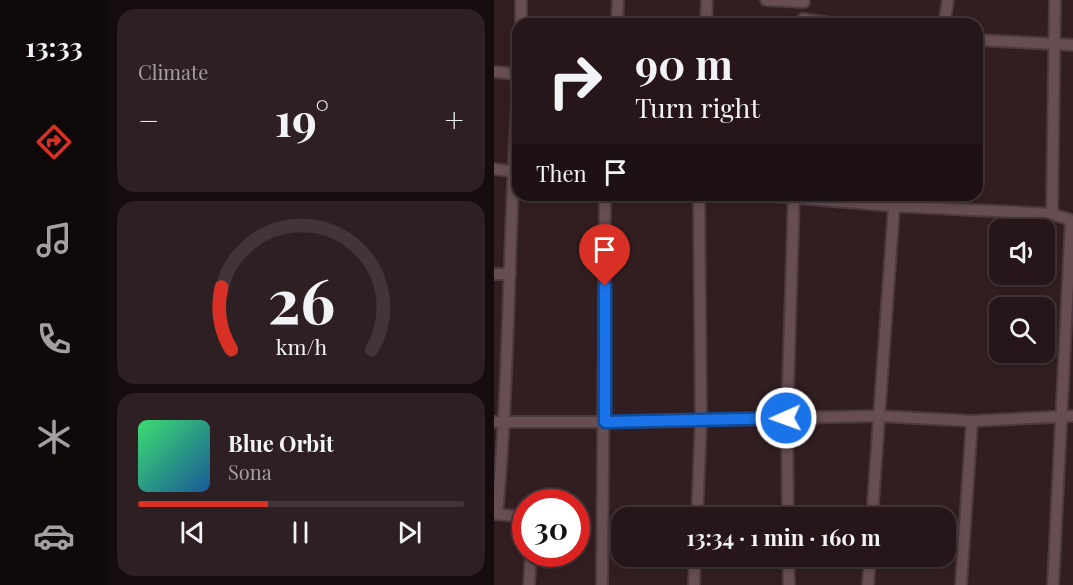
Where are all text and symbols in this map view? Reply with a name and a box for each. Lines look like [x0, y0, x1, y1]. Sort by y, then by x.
text: 13:33 [25, 28, 83, 64]
text: 90 m [635, 35, 733, 91]
icon: right [536, 42, 614, 120]
text: Climate [138, 58, 208, 85]
text: 19° [275, 88, 329, 148]
text: Turn right [635, 89, 760, 125]
text: − [138, 97, 159, 141]
text: + [445, 97, 464, 141]
icon: directions [33, 121, 75, 163]
icon: arrive [599, 156, 632, 189]
text: Then [536, 158, 587, 188]
icon: music [33, 219, 75, 261]
map controls [989, 219, 1055, 363]
button: sound [989, 219, 1055, 285]
pin [579, 224, 630, 286]
icon: arrive [588, 233, 621, 266]
text: 26 [267, 256, 335, 340]
button: search [989, 297, 1055, 363]
icon: phone [33, 318, 75, 360]
text: km/h [275, 332, 327, 360]
position arrow [754, 386, 818, 450]
icon: climate [33, 416, 75, 458]
text: Blue Orbit [228, 428, 334, 458]
text: Sona [228, 458, 272, 485]
speed limit sign: 30 [512, 489, 590, 567]
icon: car [33, 515, 75, 557]
icon: previous [176, 516, 209, 549]
icon: pause [284, 516, 317, 549]
icon: next [393, 516, 426, 549]
text: 13:34 · 1 min · 160 m [686, 522, 881, 552]

